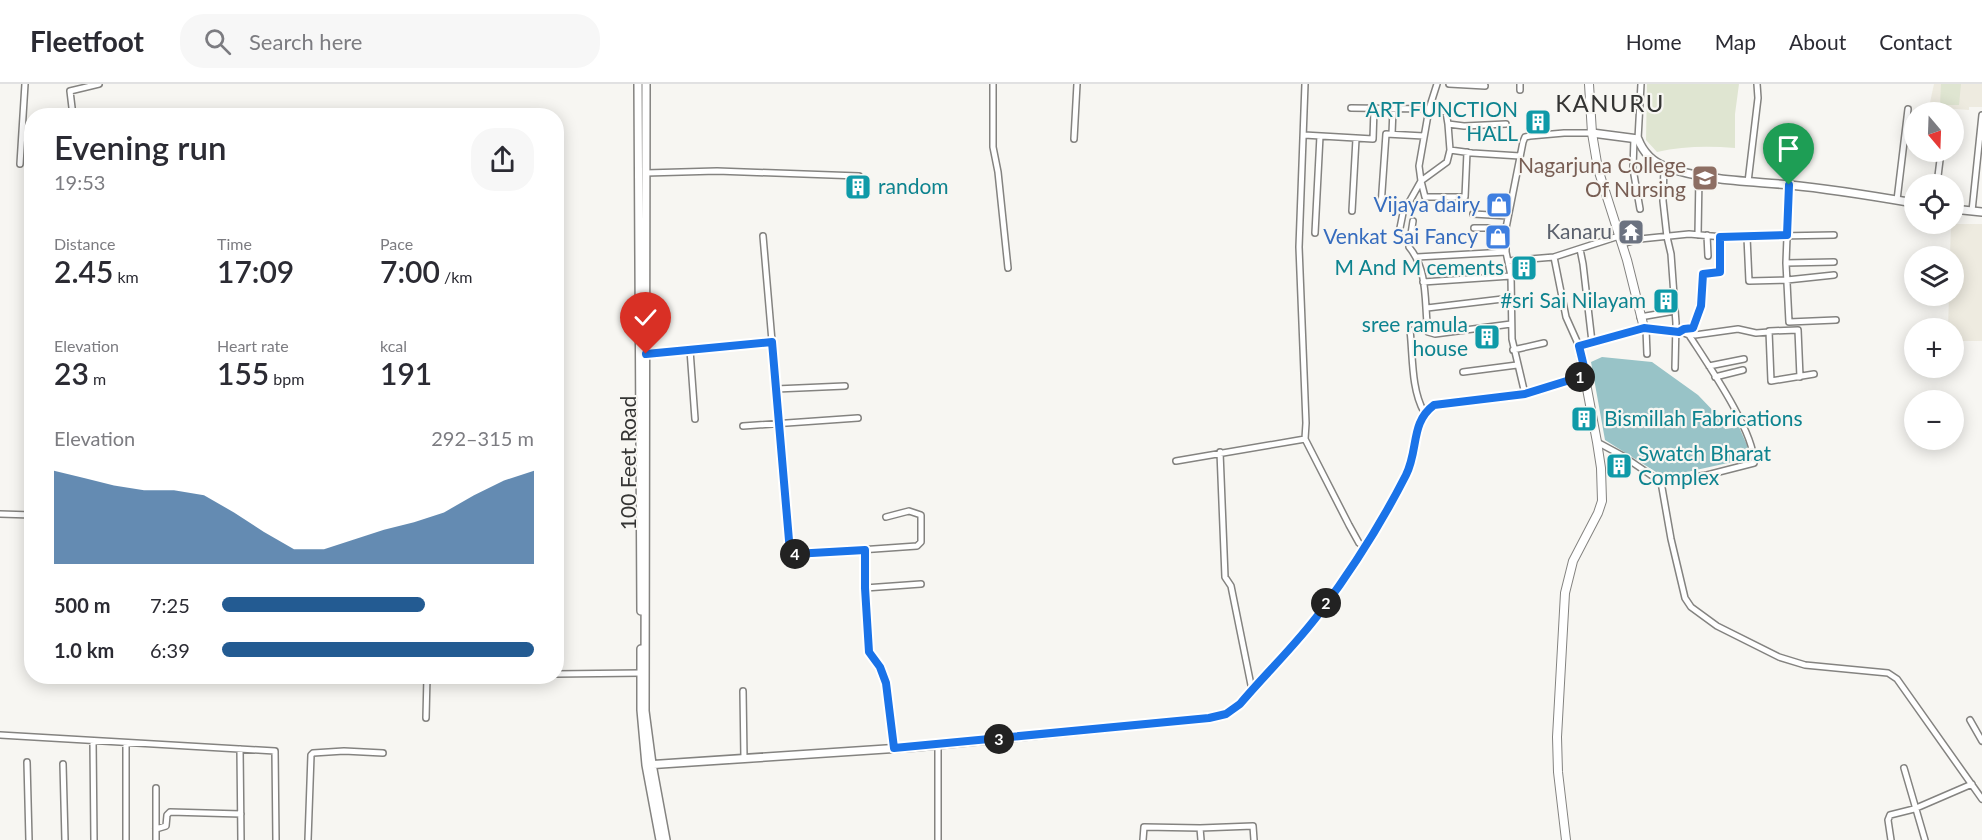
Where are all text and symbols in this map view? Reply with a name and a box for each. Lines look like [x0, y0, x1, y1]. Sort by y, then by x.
search box [180, 14, 600, 68]
text: Fleetfoot [30, 24, 144, 58]
icon: search [201, 25, 234, 58]
text: Search here [249, 28, 362, 55]
text: Home [1626, 29, 1682, 54]
text: Map [1715, 29, 1756, 54]
text: About [1789, 29, 1846, 54]
text: Contact [1879, 29, 1952, 54]
district label: KANURU [1555, 88, 1665, 117]
place label: ART FUNCTION HALL [1365, 96, 1518, 145]
north arrow [1904, 102, 1964, 162]
map controls [1904, 102, 1964, 450]
building icon: ART FUNCTION HALL [1523, 107, 1553, 137]
pin [1763, 123, 1814, 185]
text: Evening run [54, 127, 227, 167]
button: share [471, 128, 534, 191]
icon: arrive [1772, 132, 1805, 165]
place label: Nagarjuna College Of Nursing [1518, 152, 1686, 201]
school or university icon: Nagarjuna College Of Nursing [1690, 163, 1720, 193]
text: 19:53 [54, 170, 105, 194]
building icon: random [843, 172, 873, 202]
place label: random [878, 173, 949, 198]
button: locate [1904, 174, 1964, 234]
shop icon: Vijaya dairy [1484, 190, 1514, 220]
place label: Vijaya dairy [1373, 191, 1480, 216]
temple icon: Kanaru [1616, 217, 1646, 247]
place label: Kanaru [1546, 218, 1612, 243]
shop icon: Venkat Sai Fancy [1483, 222, 1513, 252]
place label: Venkat Sai Fancy [1323, 223, 1478, 248]
text: Distance [54, 234, 115, 253]
text: Time [217, 234, 252, 253]
text: Pace [380, 234, 413, 253]
button: layers [1904, 246, 1964, 306]
text: 2.45 [54, 253, 113, 289]
text: 17:09 [217, 253, 294, 289]
text: 7:00 [380, 253, 440, 289]
building icon: M And M cements [1509, 253, 1539, 283]
place label: M And M cements [1334, 254, 1504, 279]
text: km [113, 267, 139, 286]
text: /km [440, 267, 472, 286]
building icon: #sri Sai Nilayam [1651, 286, 1681, 316]
place label: #sri Sai Nilayam [1500, 287, 1646, 312]
pin [620, 292, 671, 354]
icon: check [629, 301, 662, 334]
place label: sree ramula house [1362, 311, 1468, 360]
button: + [1904, 318, 1964, 378]
building icon: sree ramula house [1472, 322, 1502, 352]
text: Elevation [54, 336, 119, 355]
text: Heart rate [217, 336, 289, 355]
text: kcal [380, 336, 407, 355]
text: 23 [54, 355, 89, 391]
text: 155 [217, 355, 269, 391]
text: 191 [380, 355, 432, 391]
pin: 1 [1565, 362, 1595, 392]
text: 1 [1575, 367, 1585, 386]
text: m [89, 369, 106, 388]
text: bpm [269, 369, 304, 388]
button: − [1904, 390, 1964, 450]
street label: 100 Feet Road [615, 396, 640, 530]
building icon: Bismillah Fabrications [1569, 404, 1599, 434]
place label: Bismillah Fabrications [1604, 405, 1803, 430]
text: Elevation [54, 426, 135, 450]
text: 292–315 m [431, 426, 534, 450]
place label: Swatch Bharat Complex [1638, 440, 1772, 489]
building icon: Swatch Bharat Complex [1604, 451, 1634, 481]
pin: 4 [780, 539, 810, 569]
text: 4 [790, 544, 800, 563]
pin: 2 [1311, 588, 1341, 618]
text: 500 m [54, 593, 110, 617]
text: 7:25 [150, 593, 190, 617]
text: 2 [1321, 593, 1331, 612]
text: 1.0 km [54, 638, 114, 662]
text: 6:39 [150, 638, 190, 662]
pin: 3 [984, 724, 1014, 754]
text: 3 [994, 729, 1004, 748]

